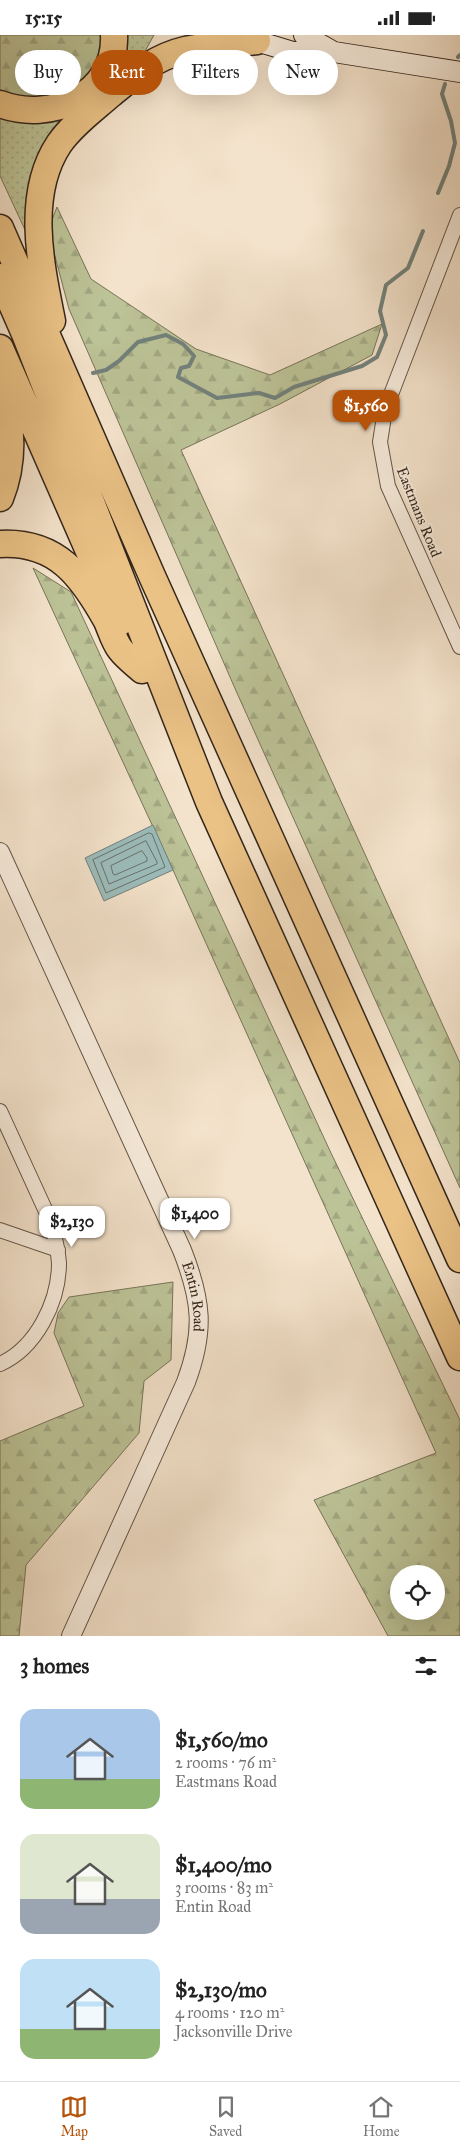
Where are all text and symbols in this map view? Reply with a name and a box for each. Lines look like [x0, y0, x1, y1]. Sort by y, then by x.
text: 15:15 [25, 6, 62, 29]
chip: Buy [15, 50, 81, 95]
chip: Rent [91, 50, 163, 95]
chip: Filters [173, 50, 258, 95]
chip: New [268, 50, 338, 95]
pin: $1,560 [325, 389, 407, 432]
text: $1,560 [344, 396, 388, 415]
street label: Eastmans Road [393, 464, 445, 560]
pin: $1,400 [154, 1197, 236, 1240]
text: $1,400 [171, 1204, 219, 1223]
pin: $2,130 [31, 1205, 113, 1248]
text: $2,130 [50, 1212, 94, 1231]
street label: Entin Road [178, 1259, 208, 1333]
map controls [390, 1565, 445, 1620]
button: locate [390, 1565, 445, 1620]
icon: filters [412, 1652, 440, 1680]
text: 3 homes [20, 1653, 89, 1679]
text: $1,560/mo [175, 1727, 268, 1753]
icon: home [60, 1729, 120, 1789]
text: 2 rooms · 76 m² [175, 1753, 276, 1772]
text: Eastmans Road [175, 1772, 277, 1791]
text: $1,400/mo [175, 1852, 272, 1878]
icon: home [60, 1854, 120, 1914]
text: 3 rooms · 83 m² [175, 1878, 273, 1897]
text: Entin Road [175, 1897, 251, 1916]
text: $2,130/mo [175, 1977, 267, 2003]
icon: home [60, 1979, 120, 2039]
text: 4 rooms · 120 m² [175, 2003, 284, 2022]
text: Jacksonville Drive [175, 2022, 292, 2041]
tab: Map [60, 2093, 88, 2140]
tab: Saved [209, 2093, 242, 2140]
tab: Home [363, 2093, 400, 2140]

